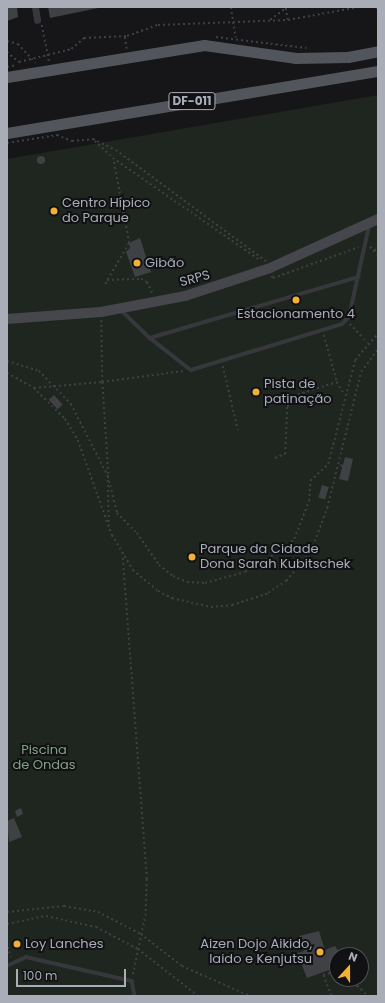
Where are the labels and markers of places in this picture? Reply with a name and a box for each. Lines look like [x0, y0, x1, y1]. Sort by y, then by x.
place label: Centro Hípico do Parque [62, 196, 150, 227]
marker: Centro Hípico do Parque [49, 206, 59, 216]
place label: Gibão [145, 255, 184, 271]
marker: Gibão [132, 258, 142, 268]
marker: Estacionamento 4 [291, 295, 301, 305]
place label: Estacionamento 4 [237, 306, 355, 322]
place label: Pista de patinação [264, 377, 332, 408]
marker: Pista de patinação [251, 387, 261, 397]
place label: Parque da Cidade Dona Sarah Kubitschek [200, 542, 351, 573]
marker: Parque da Cidade Dona Sarah Kubitschek [187, 552, 197, 562]
place label: Loy Lanches [25, 936, 104, 952]
place label: Aizen Dojo Aikido, Iaido e Kenjutsu [200, 937, 312, 968]
marker: Loy Lanches [12, 939, 22, 949]
marker: Aizen Dojo Aikido, Iaido e Kenjutsu [315, 947, 325, 957]

